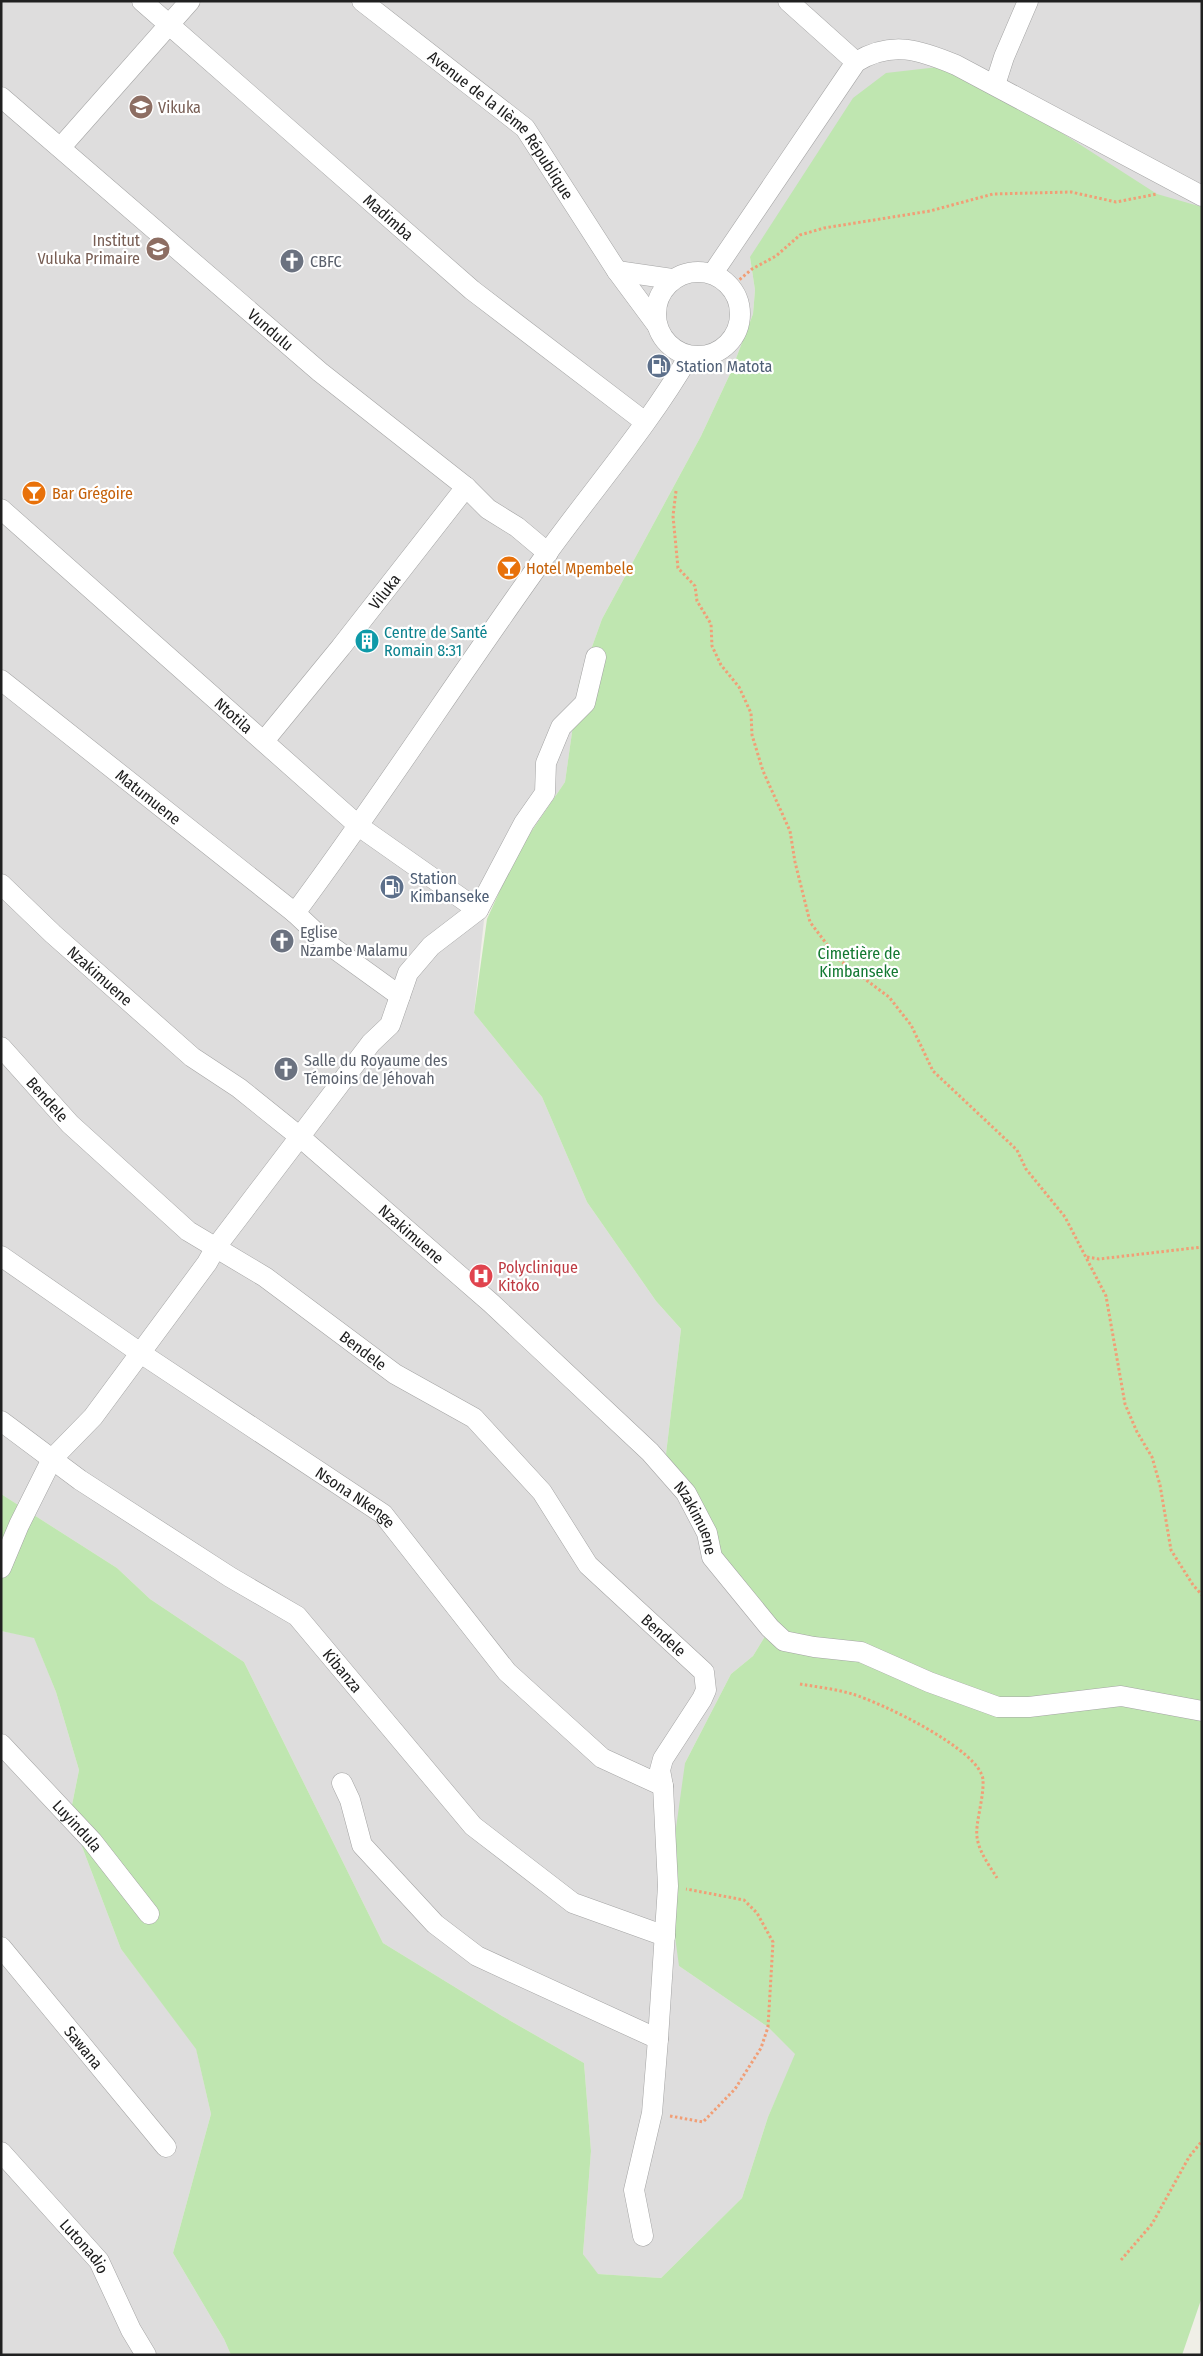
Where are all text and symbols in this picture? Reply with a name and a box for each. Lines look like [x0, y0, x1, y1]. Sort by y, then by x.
street label: Avenue de la IIème République [424, 47, 578, 203]
school or university icon: Vikuka [128, 94, 154, 120]
place label: Vikuka [158, 98, 201, 117]
street label: Madimba [360, 190, 418, 244]
place label: Institut Vuluka Primaire [38, 231, 141, 268]
school or university icon: Institut Vuluka Primaire [145, 236, 171, 262]
church icon: CBFC [279, 248, 305, 274]
place label: CBFC [310, 252, 342, 271]
street label: Vundulu [244, 305, 297, 354]
fuel station icon: Station Matota [646, 353, 672, 379]
place label: Station Matota [676, 357, 773, 376]
bar icon: Bar Grégoire [21, 480, 47, 506]
place label: Bar Grégoire [52, 484, 133, 503]
bar icon: Hotel Mpembele [496, 555, 522, 581]
place label: Hotel Mpembele [526, 559, 634, 578]
street label: Viluka [365, 570, 404, 613]
place label: Centre de Santé Romain 8:31 [384, 623, 488, 660]
building icon: Centre de Santé Romain 8:31 [354, 628, 380, 654]
street label: Ntotila [211, 693, 257, 737]
street label: Matumuene [112, 765, 185, 828]
place label: Station Kimbanseke [410, 869, 489, 906]
fuel station icon: Station Kimbanseke [379, 874, 405, 900]
place label: Eglise Nzambe Malamu [300, 923, 408, 960]
church icon: Eglise Nzambe Malamu [269, 928, 295, 954]
street label: Nzakimuene [64, 942, 136, 1009]
park label: Cimetière de Kimbanseke [818, 944, 900, 981]
place label: Salle du Royaume des Témoins de Jéhovah [304, 1051, 448, 1088]
church icon: Salle du Royaume des Témoins de Jéhovah [273, 1056, 299, 1082]
street label: Bendele [23, 1073, 73, 1126]
street label: Nzakimuene [375, 1200, 448, 1267]
place label: Polyclinique Kitoko [498, 1258, 578, 1295]
hospital icon: Polyclinique Kitoko [468, 1263, 494, 1289]
street label: Bendele [336, 1327, 391, 1374]
street label: Nsona Nkenge [312, 1463, 400, 1532]
street label: Nzakimuene [670, 1477, 721, 1557]
street label: Bendele [638, 1610, 690, 1660]
street label: Kibanza [319, 1645, 367, 1696]
street label: Luyindula [49, 1796, 106, 1856]
street label: Sawana [60, 2022, 107, 2073]
street label: Lutonadio [56, 2215, 113, 2276]

